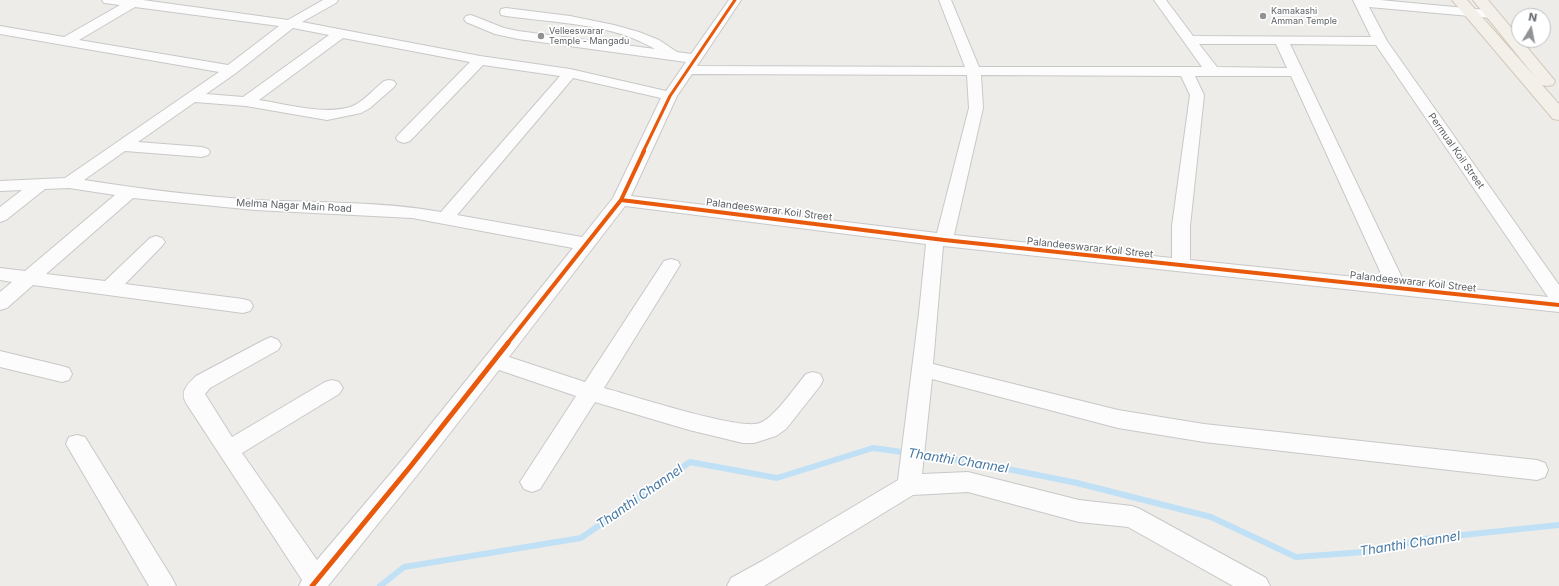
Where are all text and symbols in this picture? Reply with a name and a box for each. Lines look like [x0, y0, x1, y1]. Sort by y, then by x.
place label: Kamakashi Amman Temple [1271, 6, 1337, 27]
north arrow [1511, 8, 1551, 48]
text: N [1528, 10, 1538, 25]
marker: Kamakashi Amman Temple [1258, 11, 1268, 21]
place label: Velleeswarar Temple - Mangadu [549, 26, 629, 47]
marker: Velleeswarar Temple - Mangadu [536, 31, 546, 41]
street label: Permual Koil Street [1425, 111, 1487, 191]
street label: Palandeeswarar Koil Street [705, 196, 833, 224]
street label: Melma Nagar Main Road [236, 197, 352, 215]
street label: Palandeeswarar Koil Street [1026, 235, 1154, 261]
street label: Palandeeswarar Koil Street [1349, 269, 1477, 295]
water label: Thanthi Channel [907, 445, 1009, 477]
water label: Thanthi Channel [594, 461, 686, 533]
water label: Thanthi Channel [1359, 528, 1461, 560]

